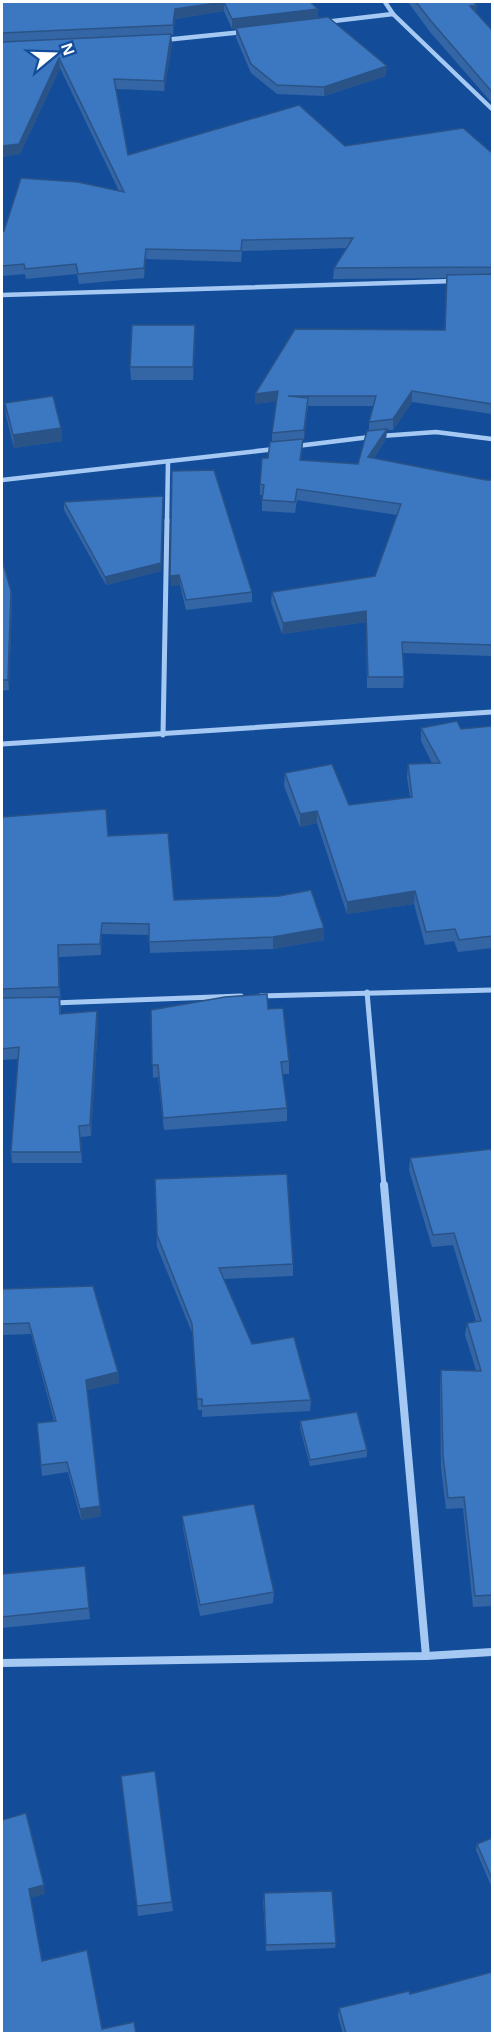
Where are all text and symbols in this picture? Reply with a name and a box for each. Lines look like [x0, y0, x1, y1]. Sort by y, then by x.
north arrow [24, 24, 84, 84]
text: N [58, 41, 78, 58]

